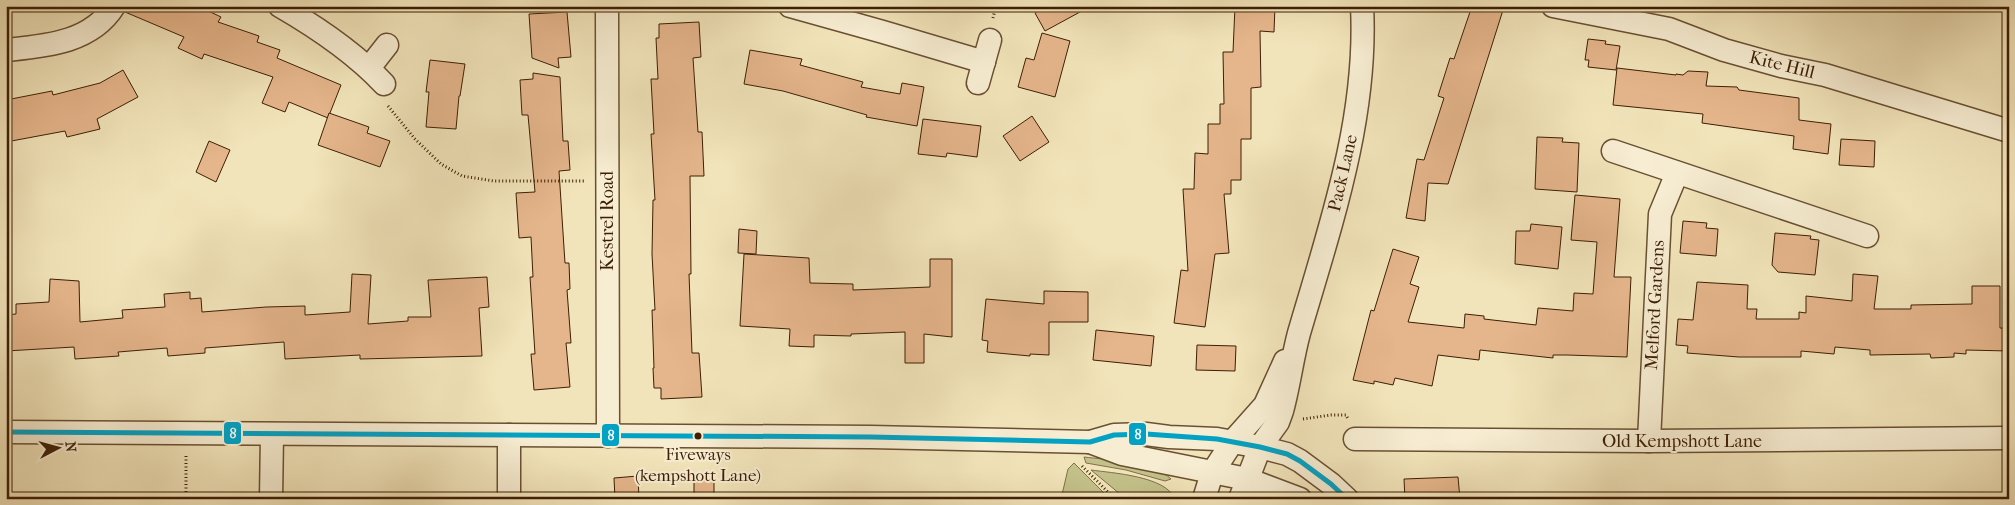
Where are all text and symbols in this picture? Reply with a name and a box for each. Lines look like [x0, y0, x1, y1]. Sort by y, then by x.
street label: Kite Hill [1747, 47, 1817, 83]
street label: Pack Lane [1324, 132, 1362, 214]
street label: Kestrel Road [597, 171, 618, 271]
street label: Melford Gardens [1641, 239, 1669, 370]
line badge: 8 [223, 421, 242, 445]
north arrow [32, 422, 82, 472]
line badge: 8 [1128, 422, 1147, 446]
line badge: 8 [601, 423, 620, 447]
text: 8 [229, 425, 237, 442]
text: 8 [1134, 426, 1142, 443]
text: 8 [607, 427, 615, 444]
marker: Fiveways (kempshott Lane) [693, 431, 703, 441]
street label: Old Kempshott Lane [1602, 431, 1762, 452]
text: N [61, 441, 79, 453]
place label: Fiveways (kempshott Lane) [635, 444, 761, 485]

